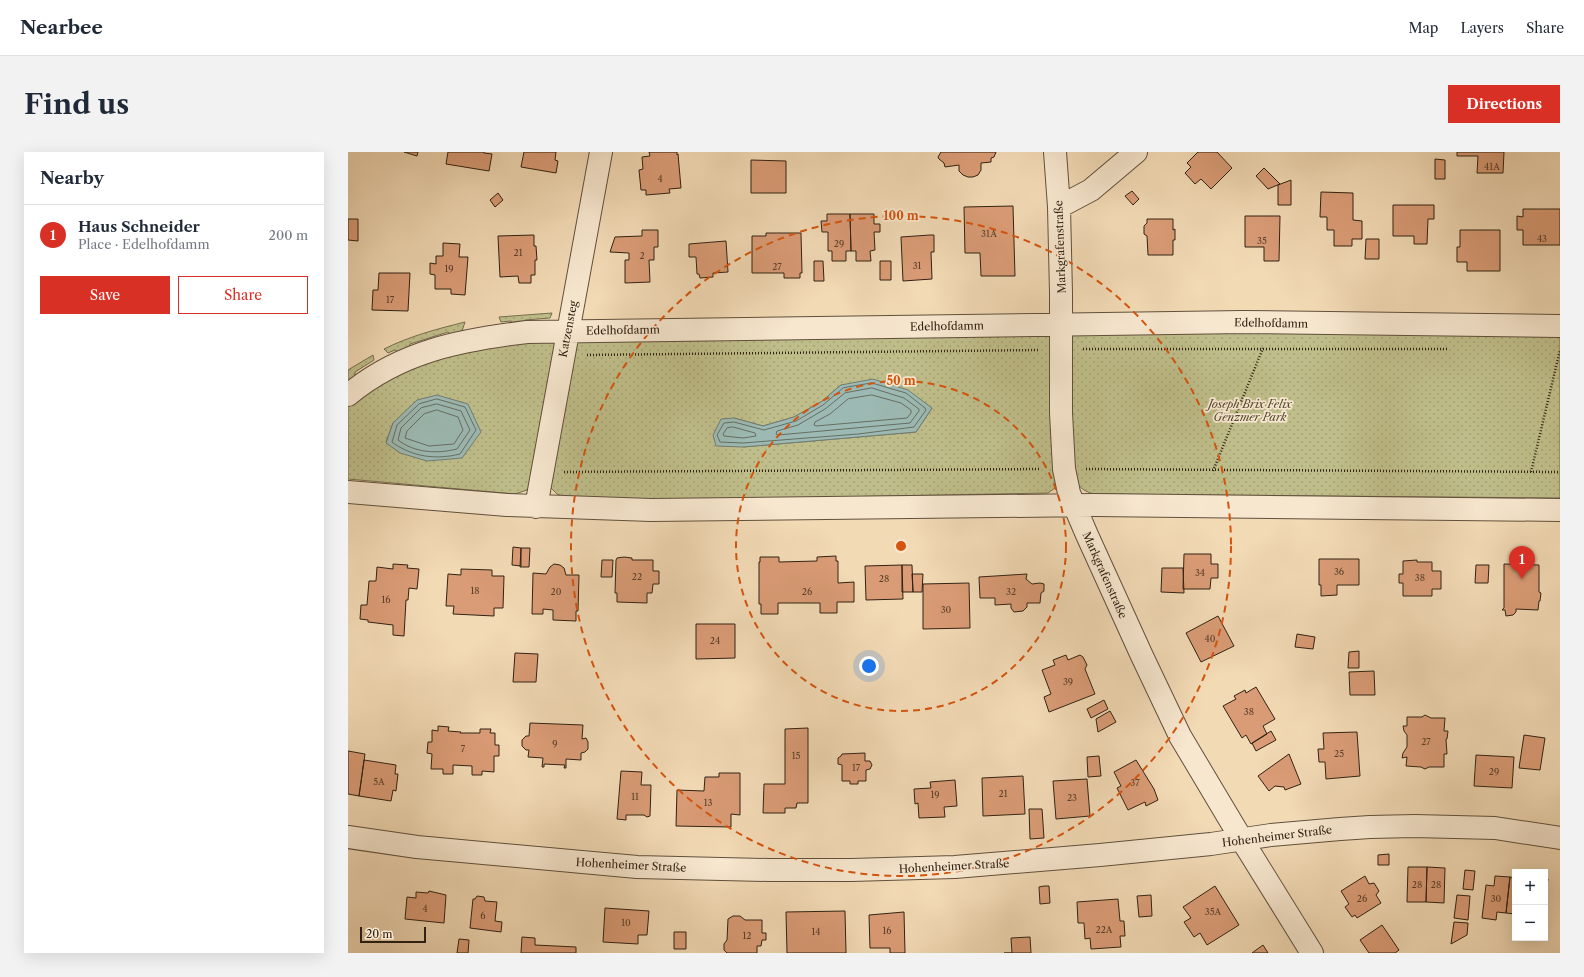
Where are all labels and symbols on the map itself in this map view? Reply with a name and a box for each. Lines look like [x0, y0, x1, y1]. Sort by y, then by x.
house number: 41A [1484, 161, 1500, 172]
house number: 4 [657, 173, 663, 184]
street label: Markgrafenstraße [1051, 200, 1069, 294]
text: 100 m [883, 208, 919, 223]
house number: 31A [981, 228, 997, 239]
house number: 43 [1537, 233, 1547, 244]
house number: 35 [1257, 235, 1267, 246]
house number: 29 [834, 238, 844, 249]
house number: 21 [514, 247, 523, 258]
house number: 2 [639, 250, 645, 261]
house number: 31 [913, 260, 922, 271]
house number: 27 [772, 261, 782, 272]
house number: 19 [444, 263, 454, 274]
house number: 17 [386, 294, 395, 305]
street label: Katzensteg [556, 299, 580, 359]
street label: Edelhofdamm [1234, 315, 1309, 331]
street label: Edelhofdamm [910, 318, 985, 334]
street label: Edelhofdamm [586, 322, 661, 338]
text: 50 m [886, 373, 916, 388]
park label: Joseph Brix Felix Genzmer Park [1205, 397, 1292, 424]
street label: Markgrafenstraße [1080, 529, 1130, 621]
centre of rings [894, 539, 908, 553]
pin: 1 [1509, 546, 1535, 579]
house number: 36 [1334, 566, 1344, 577]
house number: 34 [1195, 567, 1205, 578]
house number: 22 [632, 571, 642, 582]
house number: 38 [1415, 572, 1425, 583]
house number: 28 [879, 573, 889, 584]
house number: 18 [470, 585, 480, 596]
house number: 20 [551, 586, 562, 597]
house number: 26 [802, 586, 812, 597]
house number: 32 [1006, 586, 1016, 597]
house number: 16 [381, 594, 391, 605]
house number: 30 [941, 604, 952, 615]
house number: 40 [1205, 633, 1216, 644]
house number: 24 [710, 635, 720, 646]
your location [859, 656, 879, 676]
house number: 39 [1063, 676, 1073, 687]
house number: 38 [1244, 706, 1254, 717]
house number: 27 [1421, 736, 1431, 747]
house number: 9 [552, 738, 558, 749]
house number: 7 [461, 743, 466, 754]
house number: 25 [1334, 748, 1344, 759]
house number: 15 [792, 750, 800, 761]
house number: 17 [852, 762, 861, 773]
house number: 29 [1489, 766, 1499, 777]
house number: 5A [373, 776, 385, 787]
house number: 37 [1130, 777, 1140, 788]
house number: 21 [999, 788, 1008, 799]
house number: 19 [930, 789, 940, 800]
house number: 11 [631, 791, 639, 802]
house number: 23 [1067, 792, 1077, 803]
house number: 13 [704, 797, 712, 808]
street label: Hohenheimer Straße [1221, 822, 1333, 850]
street label: Hohenheimer Straße [575, 855, 687, 875]
street label: Hohenheimer Straße [898, 856, 1010, 876]
house number: 28 [1412, 879, 1422, 890]
house number: 28 [1431, 879, 1441, 890]
house number: 26 [1357, 893, 1367, 904]
house number: 30 [1491, 893, 1502, 904]
house number: 4 [422, 903, 428, 914]
house number: 35A [1205, 906, 1222, 917]
house number: 6 [480, 910, 486, 921]
house number: 10 [621, 917, 631, 928]
house number: 22A [1095, 924, 1113, 935]
scale bar [360, 925, 426, 944]
house number: 16 [882, 925, 892, 936]
house number: 14 [812, 926, 821, 937]
house number: 12 [743, 930, 751, 941]

